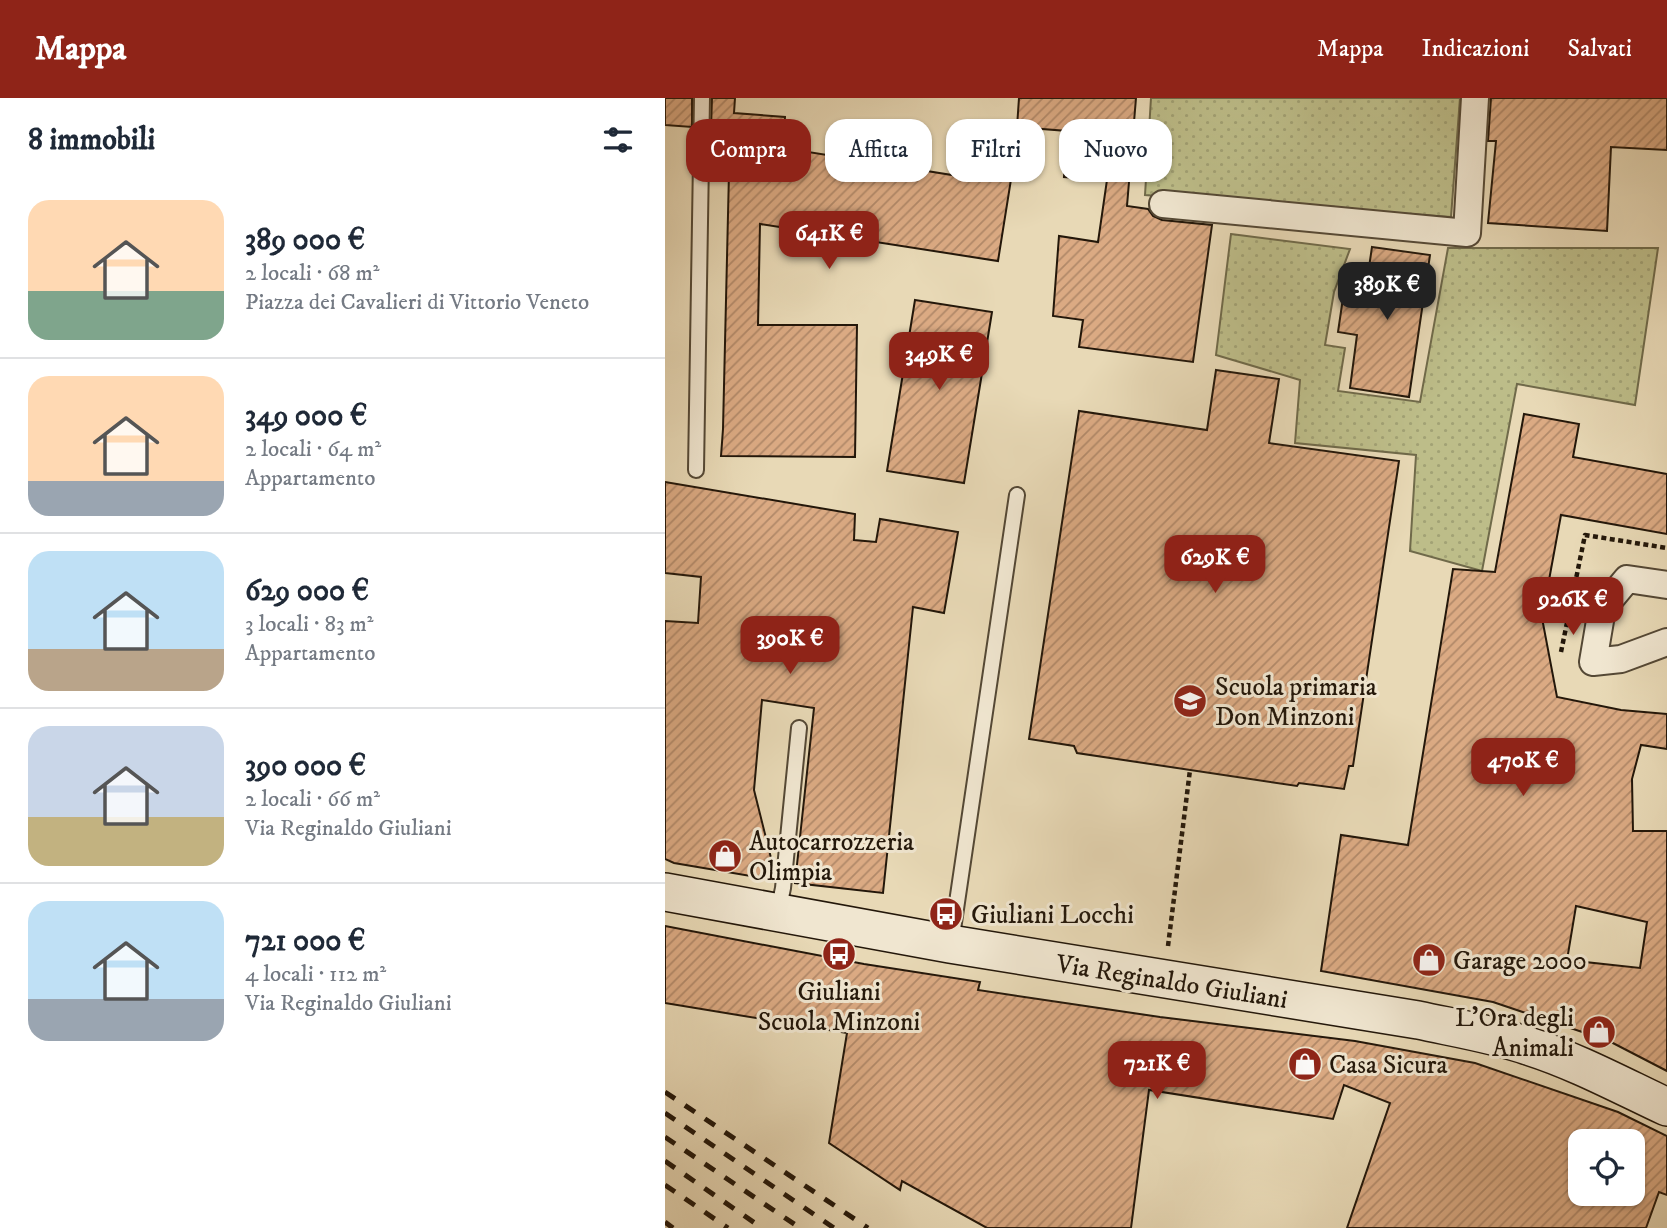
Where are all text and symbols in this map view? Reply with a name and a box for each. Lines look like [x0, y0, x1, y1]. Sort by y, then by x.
text: Mappa [35, 29, 126, 70]
text: Mappa [1317, 34, 1384, 64]
text: Indicazioni [1422, 34, 1530, 64]
text: Salvati [1568, 34, 1632, 64]
chip: Compra [686, 119, 811, 182]
chip: Affitta [825, 119, 932, 182]
chip: Filtri [946, 119, 1045, 182]
chip: Nuovo [1059, 119, 1172, 182]
icon: filters [599, 121, 637, 159]
text: 8 immobili [28, 122, 155, 159]
pin: 641K € [772, 212, 886, 271]
text: 641K € [795, 219, 863, 248]
text: 389 000 € [245, 222, 365, 259]
icon: home [84, 228, 168, 312]
text: 2 locali · 68 m² [245, 259, 380, 288]
pin: 389K € [1330, 262, 1444, 322]
text: 389K € [1354, 270, 1420, 299]
text: Piazza dei Cavalieri di Vittorio Veneto [245, 288, 589, 317]
pin: 349K € [882, 332, 996, 392]
text: 349K € [905, 340, 973, 369]
text: 349 000 € [245, 398, 367, 435]
icon: home [84, 404, 168, 488]
text: 2 locali · 64 m² [245, 435, 381, 464]
text: Appartamento [245, 464, 375, 493]
pin: 629K € [1158, 536, 1272, 595]
text: 629K € [1180, 543, 1250, 572]
text: 629 000 € [245, 573, 369, 610]
pin: 926K € [1516, 578, 1630, 637]
icon: home [84, 579, 168, 663]
text: 926K € [1538, 585, 1608, 614]
text: 3 locali · 83 m² [245, 610, 374, 639]
pin: 390K € [733, 616, 847, 676]
text: 390K € [756, 624, 824, 653]
text: Appartamento [245, 639, 375, 668]
place label: Scuola primaria Don Minzoni [1215, 671, 1377, 734]
school or university icon: Scuola primaria Don Minzoni [1171, 682, 1209, 720]
pin: 470K € [1466, 738, 1580, 798]
text: 470K € [1487, 746, 1559, 775]
text: 390 000 € [245, 748, 366, 785]
icon: home [84, 754, 168, 838]
text: 2 locali · 66 m² [245, 785, 380, 814]
text: Via Reginaldo Giuliani [245, 814, 452, 843]
place label: Autocarrozzeria Olimpia [749, 826, 914, 889]
shop icon: Autocarrozzeria Olimpia [706, 837, 744, 875]
bus stop icon: Giuliani Locchi [927, 895, 965, 933]
place label: Giuliani Locchi [971, 899, 1134, 932]
text: 721 000 € [245, 923, 365, 960]
icon: home [84, 929, 168, 1013]
bus stop icon: Giuliani Scuola Minzoni [820, 935, 858, 973]
shop icon: Garage 2000 [1410, 941, 1448, 979]
place label: Garage 2000 [1453, 945, 1587, 978]
street label: Via Reginaldo Giuliani [1053, 948, 1290, 1017]
text: 4 locali · 112 m² [245, 960, 386, 989]
place label: Giuliani Scuola Minzoni [758, 976, 920, 1039]
text: Via Reginaldo Giuliani [245, 989, 452, 1018]
place label: L'Ora degli Animali [1455, 1002, 1574, 1065]
shop icon: L'Ora degli Animali [1580, 1013, 1618, 1051]
pin: 721K € [1100, 1042, 1214, 1101]
shop icon: Casa Sicura [1286, 1045, 1324, 1083]
text: 721K € [1124, 1049, 1190, 1078]
place label: Casa Sicura [1329, 1049, 1447, 1082]
map controls [1568, 1129, 1645, 1206]
button: locate [1568, 1129, 1645, 1206]

